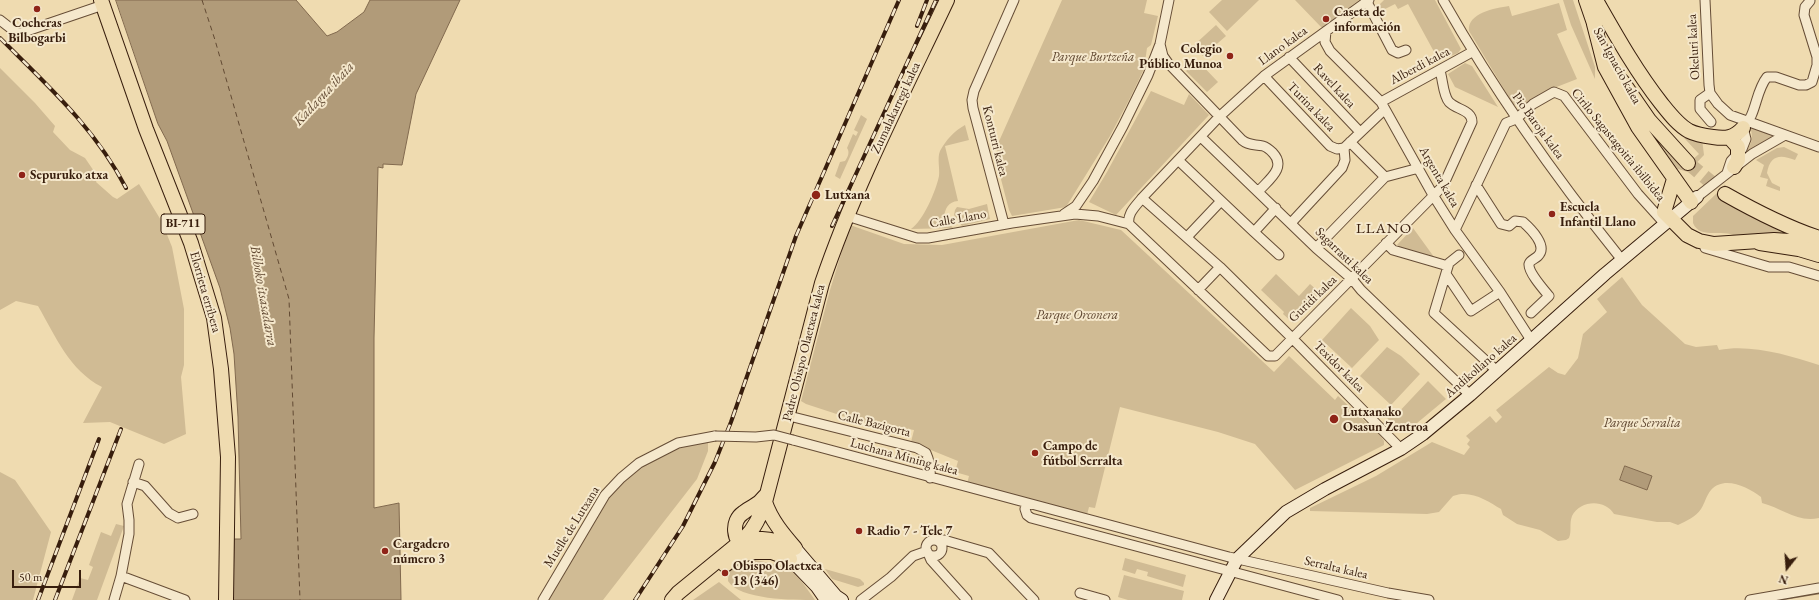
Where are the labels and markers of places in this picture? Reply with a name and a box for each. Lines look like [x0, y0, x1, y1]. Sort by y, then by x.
marker: Cocheras Bilbogarbi [32, 4, 42, 14]
place label: Caseta de información [1334, 4, 1401, 35]
marker: Caseta de información [1321, 14, 1331, 24]
place label: Cocheras Bilbogarbi [8, 15, 66, 46]
place label: Colegio Público Munoa [1139, 41, 1222, 72]
marker: Colegio Público Munoa [1225, 51, 1235, 61]
place label: Sepuruko atxa [30, 167, 108, 183]
marker: Sepuruko atxa [17, 170, 27, 180]
place label: Lutxana [825, 187, 870, 203]
marker: Lutxana [810, 189, 822, 201]
place label: Escuela Infantil Llano [1560, 199, 1636, 230]
marker: Escuela Infantil Llano [1547, 209, 1557, 219]
place label: Lutxanako Osasun Zentroa [1343, 404, 1428, 435]
marker: Lutxanako Osasun Zentroa [1328, 413, 1340, 425]
place label: Campo de fútbol Serralta [1043, 438, 1122, 469]
marker: Campo de fútbol Serralta [1030, 448, 1040, 458]
place label: Radio 7 - Tele 7 [867, 523, 952, 539]
marker: Radio 7 - Tele 7 [854, 526, 864, 536]
place label: Cargadero número 3 [393, 536, 449, 567]
marker: Cargadero número 3 [380, 546, 390, 556]
place label: Obispo Olaetxea 18 (346) [733, 558, 822, 589]
marker: Obispo Olaetxea 18 (346) [720, 568, 730, 578]

